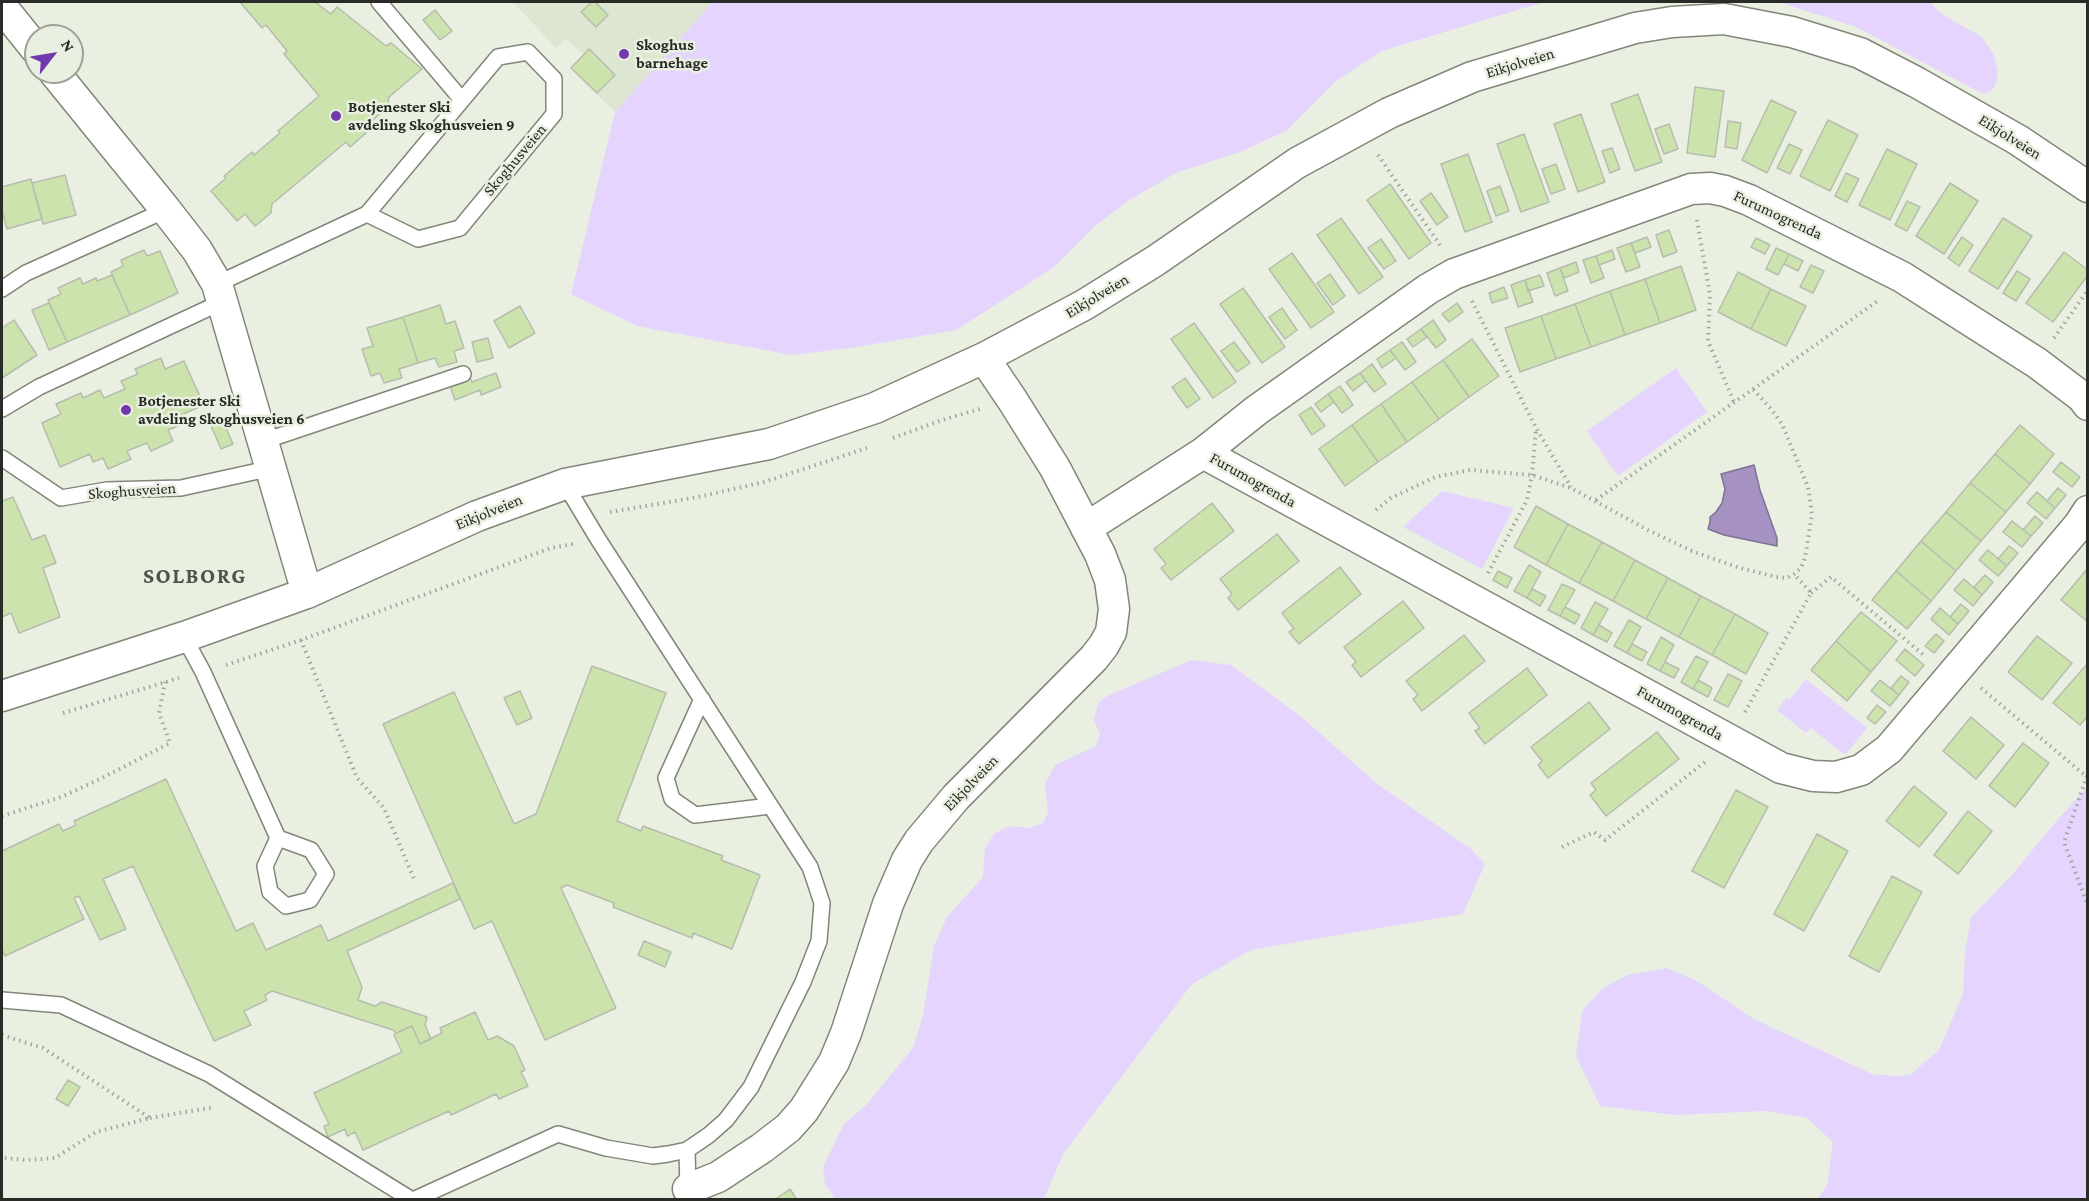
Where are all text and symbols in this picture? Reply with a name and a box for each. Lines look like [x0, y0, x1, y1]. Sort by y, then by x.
north arrow [24, 24, 84, 84]
place label: Skoghus barnehage [636, 35, 708, 73]
text: N [58, 36, 78, 55]
street label: Eikjolveien [1483, 43, 1557, 83]
marker: Skoghus barnehage [617, 47, 631, 61]
place label: Botjenester Ski avdeling Skoghusveien 9 [348, 97, 515, 135]
marker: Botjenester Ski avdeling Skoghusveien 9 [329, 109, 343, 123]
street label: Eikjolveien [1975, 110, 2045, 164]
street label: Skoghusveien [479, 120, 551, 200]
street label: Furumogrenda [1731, 186, 1825, 244]
street label: Eikjolveien [1062, 270, 1132, 322]
place label: Botjenester Ski avdeling Skoghusveien 6 [138, 391, 305, 429]
marker: Botjenester Ski avdeling Skoghusveien 6 [119, 403, 133, 417]
street label: Furumogrenda [1207, 448, 1299, 512]
street label: Skoghusveien [87, 478, 177, 504]
street label: Eikjolveien [453, 490, 525, 534]
district label: SOLBORG [143, 563, 247, 589]
street label: Furumogrenda [1634, 681, 1726, 745]
street label: Eikjolveien [940, 751, 1002, 815]

